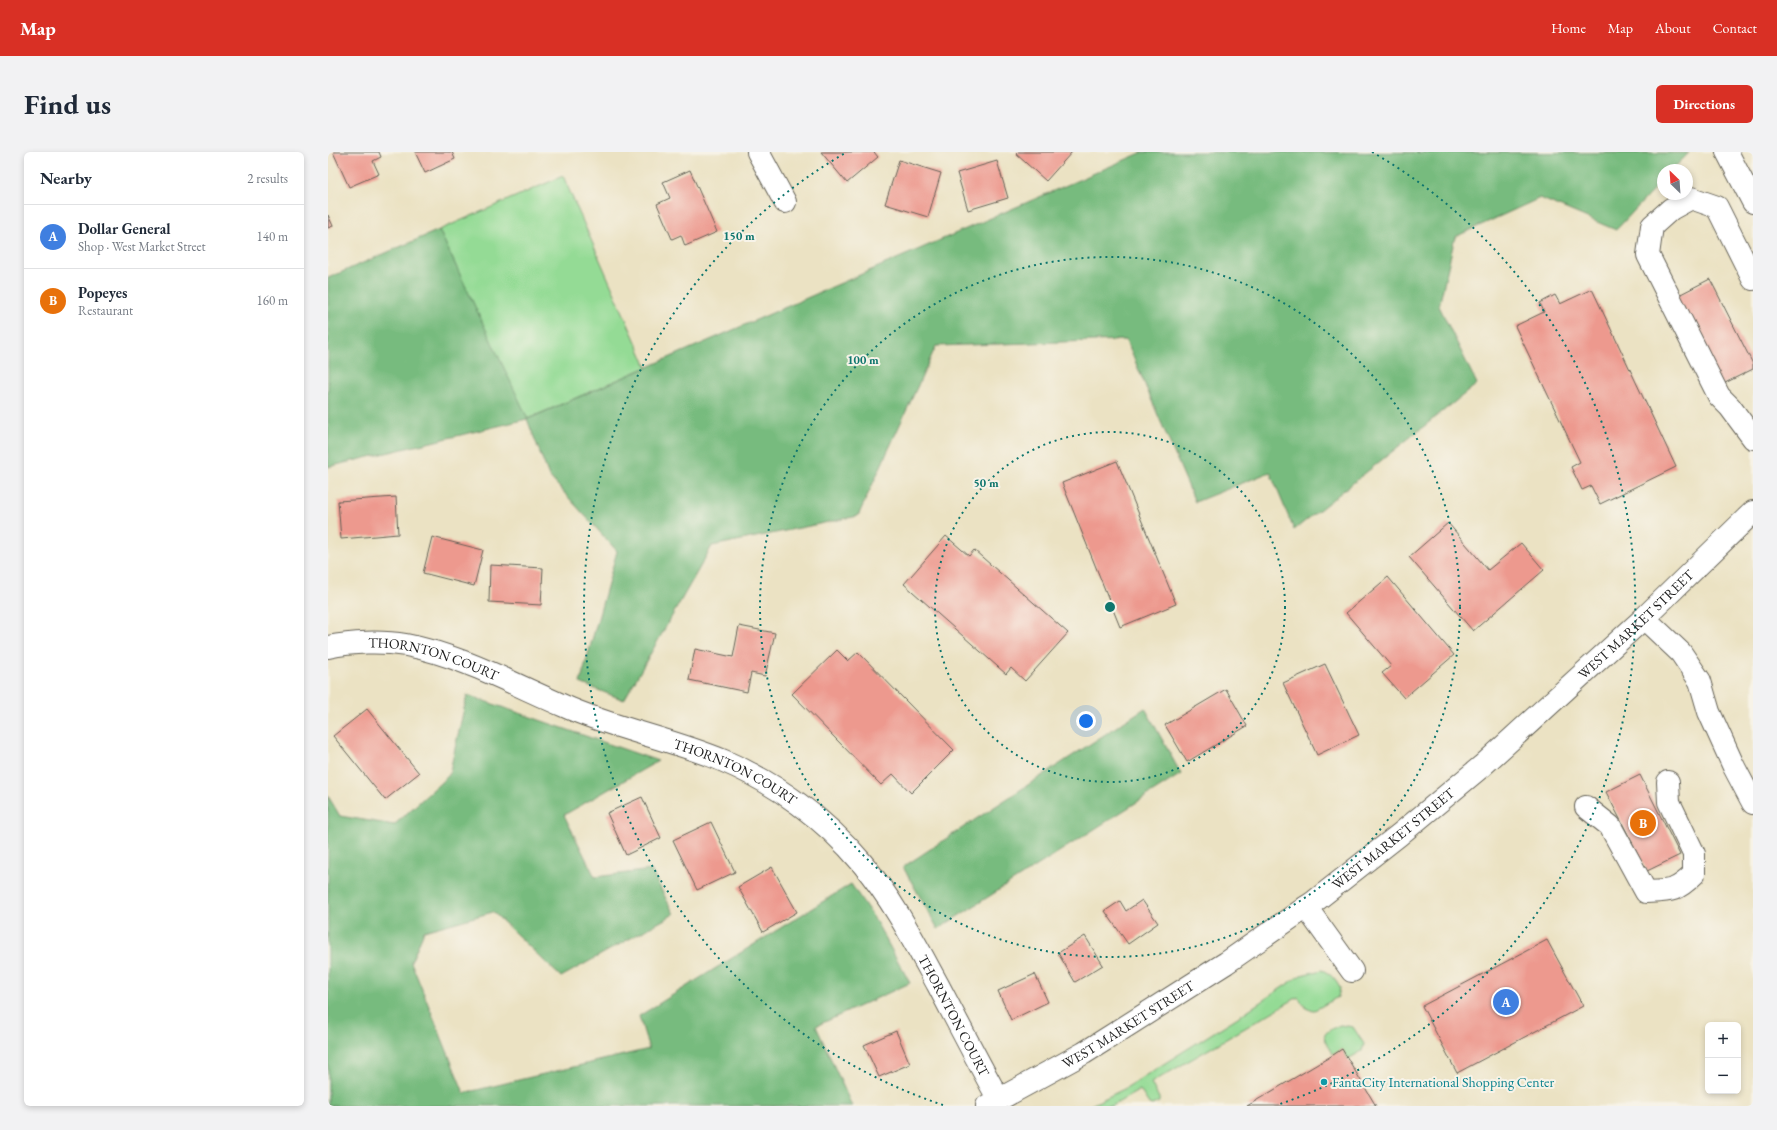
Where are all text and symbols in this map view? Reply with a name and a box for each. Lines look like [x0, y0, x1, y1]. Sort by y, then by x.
text: Map [20, 16, 56, 41]
text: Home [1551, 19, 1586, 37]
text: Map [1608, 19, 1633, 37]
text: About [1655, 19, 1691, 37]
text: Contact [1713, 19, 1757, 37]
button: Directions [1656, 85, 1753, 123]
text: Find us [24, 86, 111, 122]
north arrow [1657, 164, 1693, 200]
text: Nearby [40, 167, 92, 189]
text: 2 results [247, 170, 288, 187]
text: Dollar General [78, 219, 171, 238]
text: A [48, 228, 58, 245]
text: 140 m [257, 228, 288, 245]
text: 150 m [723, 228, 755, 244]
text: Shop · West Market Street [78, 238, 206, 255]
text: Popeyes [78, 283, 127, 302]
text: B [49, 292, 57, 309]
text: 160 m [257, 292, 288, 309]
text: Restaurant [78, 302, 133, 319]
text: 100 m [847, 352, 879, 368]
text: 50 m [973, 475, 999, 491]
street label: WEST MARKET STREET [1574, 565, 1698, 683]
centre of rings [1103, 600, 1117, 614]
street label: THORNTON COURT [368, 634, 502, 685]
your location [1076, 711, 1096, 731]
street label: THORNTON COURT [671, 735, 801, 809]
street label: WEST MARKET STREET [1328, 783, 1459, 893]
pin: B [1630, 808, 1656, 838]
street label: THORNTON COURT [914, 952, 994, 1080]
street label: WEST MARKET STREET [1059, 976, 1198, 1072]
pin: A [1493, 987, 1519, 1017]
map controls [1705, 1022, 1741, 1094]
button: + [1705, 1022, 1741, 1058]
button: − [1705, 1058, 1741, 1094]
place label: FantaCity International Shopping Center [1332, 1073, 1555, 1091]
marker: FantaCity International Shopping Center [1319, 1077, 1329, 1087]

